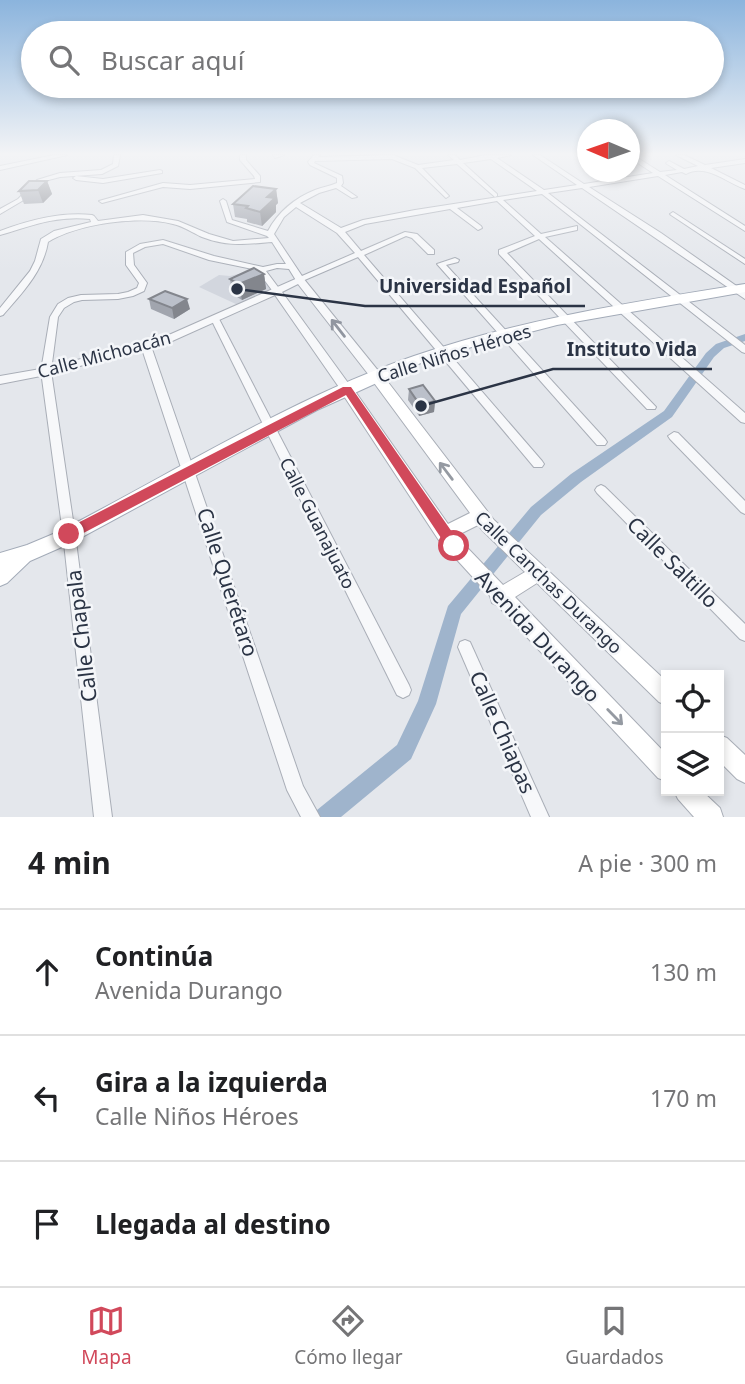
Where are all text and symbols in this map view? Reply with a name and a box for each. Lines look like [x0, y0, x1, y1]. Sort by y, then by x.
search box [21, 21, 724, 98]
icon: search [45, 41, 83, 79]
text: Buscar aquí [101, 42, 244, 78]
north arrow [577, 119, 640, 182]
callout: Universidad Español [365, 266, 585, 306]
text: Universidad Español [379, 273, 571, 299]
street label: Calle Niños Héroes [374, 318, 534, 388]
one-way arrow [331, 319, 346, 337]
street label: Calle Michoacán [35, 325, 173, 383]
callout: Instituto Vida [553, 329, 712, 369]
text: Instituto Vida [567, 336, 697, 362]
street label: Calle Guanajuato [275, 453, 361, 593]
one-way arrow [439, 462, 454, 481]
street label: Calle Querétaro [191, 504, 265, 660]
street label: Calle Canchas Durango [470, 505, 628, 659]
street label: Calle Saltillo [621, 510, 725, 614]
route end [53, 518, 84, 549]
route start [438, 530, 469, 561]
street label: Avenida Durango [469, 564, 607, 708]
street label: Calle Chapala [59, 568, 103, 704]
street label: Calle Chiapas [463, 666, 543, 798]
map controls [661, 670, 724, 796]
button: locate [661, 670, 724, 733]
one-way arrow [607, 708, 624, 725]
button: layers [661, 733, 724, 796]
text: 4 min [28, 842, 111, 883]
text: A pie · 300 m [578, 847, 717, 879]
text: Continúa [95, 938, 213, 974]
icon: ahead [28, 953, 66, 991]
text: 130 m [650, 956, 717, 988]
text: Avenida Durango [95, 974, 283, 1006]
text: Gira a la izquierda [95, 1064, 328, 1100]
icon: left [28, 1079, 66, 1117]
text: 170 m [650, 1082, 717, 1114]
text: Calle Niños Héroes [95, 1100, 299, 1132]
icon: arrive [28, 1205, 66, 1243]
text: Llegada al destino [95, 1206, 331, 1242]
tab: Mapa [81, 1302, 132, 1370]
tab: Cómo llegar [294, 1302, 403, 1370]
tab: Guardados [565, 1302, 664, 1370]

